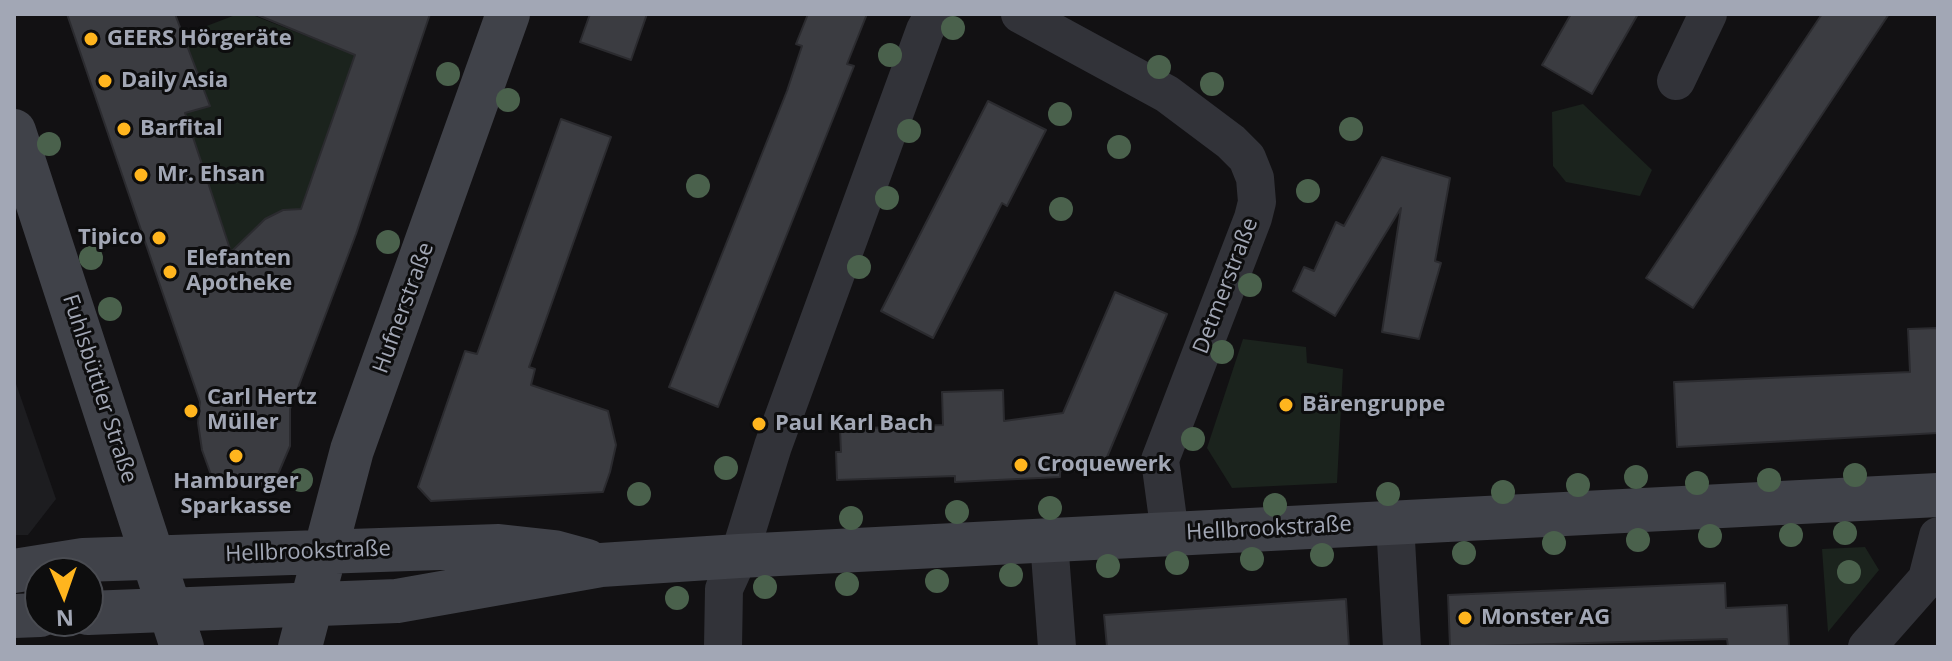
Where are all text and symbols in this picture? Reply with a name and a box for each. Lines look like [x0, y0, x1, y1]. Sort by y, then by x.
place label: GEERS Hörgeräte [107, 26, 292, 52]
marker: GEERS Hörgeräte [82, 30, 100, 48]
place label: Daily Asia [121, 68, 228, 94]
marker: Daily Asia [96, 72, 114, 90]
place label: Barfital [140, 116, 223, 142]
marker: Barfital [115, 120, 133, 138]
place label: Mr. Ehsan [157, 162, 265, 188]
marker: Mr. Ehsan [132, 166, 150, 184]
street label: Detmerstraße [1188, 214, 1264, 358]
place label: Tipico [78, 225, 143, 251]
marker: Tipico [150, 229, 168, 247]
street label: Hufnerstraße [368, 239, 440, 377]
place label: Elefanten Apotheke [186, 246, 292, 298]
marker: Elefanten Apotheke [161, 263, 179, 281]
street label: Fuhlsbüttler Straße [56, 291, 142, 487]
place label: Carl Hertz Müller [207, 385, 317, 436]
place label: Bärengruppe [1302, 392, 1445, 418]
marker: Bärengruppe [1277, 396, 1295, 414]
marker: Carl Hertz Müller [182, 402, 200, 420]
place label: Paul Karl Bach [775, 411, 933, 437]
marker: Paul Karl Bach [750, 415, 768, 433]
marker: Hamburger Sparkasse [227, 447, 245, 465]
place label: Croquewerk [1037, 452, 1171, 478]
marker: Croquewerk [1012, 456, 1030, 474]
place label: Hamburger Sparkasse [173, 469, 299, 520]
street label: Hellbrookstraße [1186, 511, 1352, 547]
street label: Hellbrookstraße [225, 536, 391, 568]
north arrow [24, 557, 104, 637]
text: N [55, 604, 74, 634]
place label: Monster AG [1481, 605, 1610, 631]
marker: Monster AG [1456, 609, 1474, 627]

